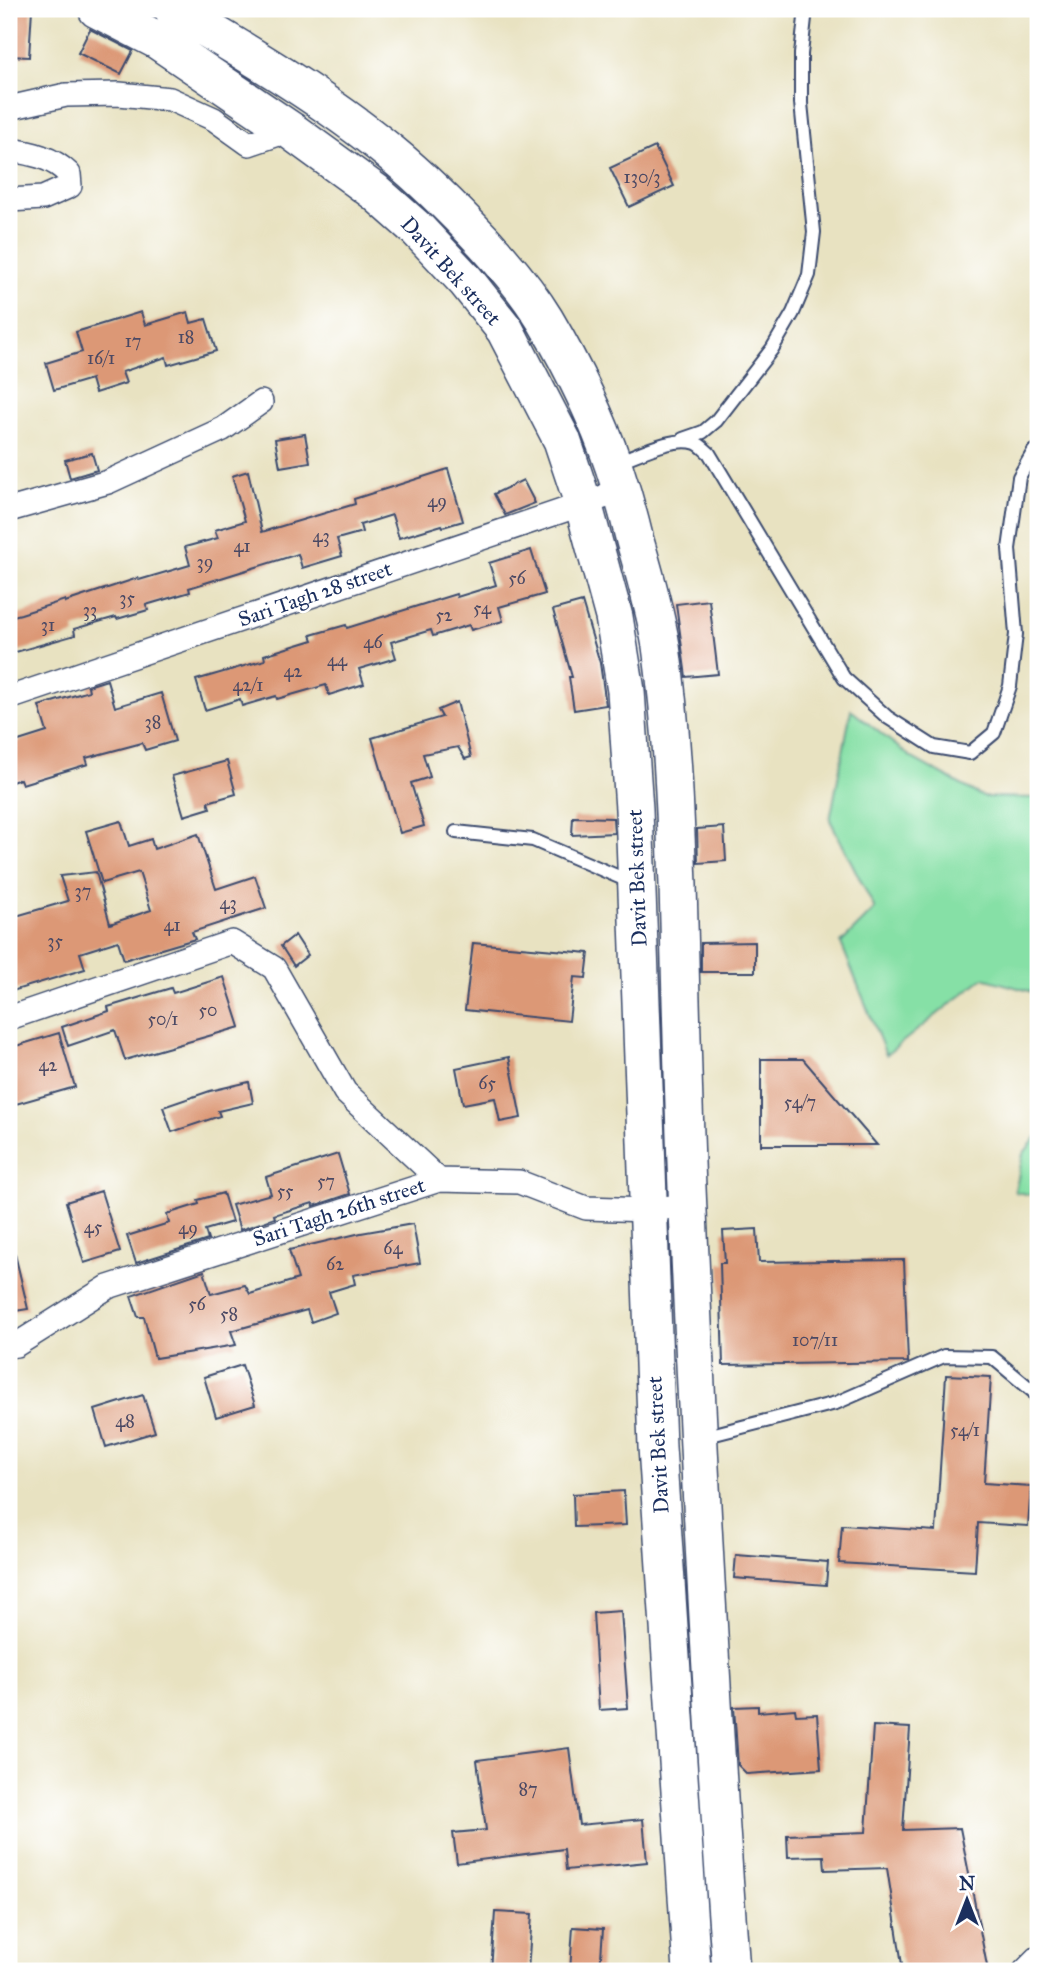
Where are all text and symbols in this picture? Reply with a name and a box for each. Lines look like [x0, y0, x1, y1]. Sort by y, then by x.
house number: 130/3 [624, 166, 660, 188]
street label: Davit Bek street [395, 211, 507, 331]
house number: 18 [178, 326, 194, 348]
house number: 17 [125, 330, 141, 352]
house number: 16/1 [87, 347, 115, 369]
house number: 49 [427, 490, 447, 512]
house number: 43 [312, 525, 330, 547]
house number: 41 [233, 535, 251, 557]
house number: 39 [197, 551, 213, 573]
street label: Sari Tagh 28 street [235, 555, 396, 632]
house number: 56 [508, 567, 527, 589]
house number: 35 [119, 587, 135, 609]
house number: 54 [473, 597, 492, 619]
house number: 33 [83, 599, 97, 621]
house number: 52 [435, 604, 453, 626]
house number: 31 [41, 614, 55, 636]
house number: 46 [363, 631, 383, 653]
house number: 44 [327, 649, 348, 671]
house number: 42 [284, 660, 303, 682]
house number: 42/1 [233, 674, 263, 696]
house number: 38 [145, 711, 161, 733]
street label: Davit Bek street [622, 808, 652, 947]
house number: 37 [75, 880, 91, 902]
house number: 43 [219, 892, 237, 914]
house number: 41 [163, 914, 181, 936]
house number: 35 [47, 930, 63, 952]
house number: 50 [199, 999, 217, 1021]
house number: 50/1 [148, 1008, 178, 1030]
house number: 42 [39, 1054, 58, 1076]
house number: 65 [478, 1072, 496, 1094]
house number: 54/7 [784, 1091, 816, 1113]
house number: 57 [317, 1170, 335, 1192]
street label: Sari Tagh 26th street [250, 1172, 429, 1252]
house number: 55 [277, 1180, 294, 1202]
house number: 45 [84, 1216, 103, 1238]
house number: 49 [178, 1217, 198, 1239]
house number: 64 [383, 1237, 404, 1259]
house number: 62 [326, 1253, 344, 1275]
house number: 56 [188, 1293, 207, 1315]
house number: 58 [220, 1303, 238, 1325]
house number: 107/11 [792, 1329, 838, 1351]
street label: Davit Bek street [641, 1375, 675, 1514]
house number: 48 [115, 1410, 135, 1432]
house number: 54/1 [950, 1419, 980, 1441]
house number: 87 [518, 1778, 538, 1800]
north arrow [932, 1864, 1002, 1934]
text: N [959, 1872, 975, 1895]

